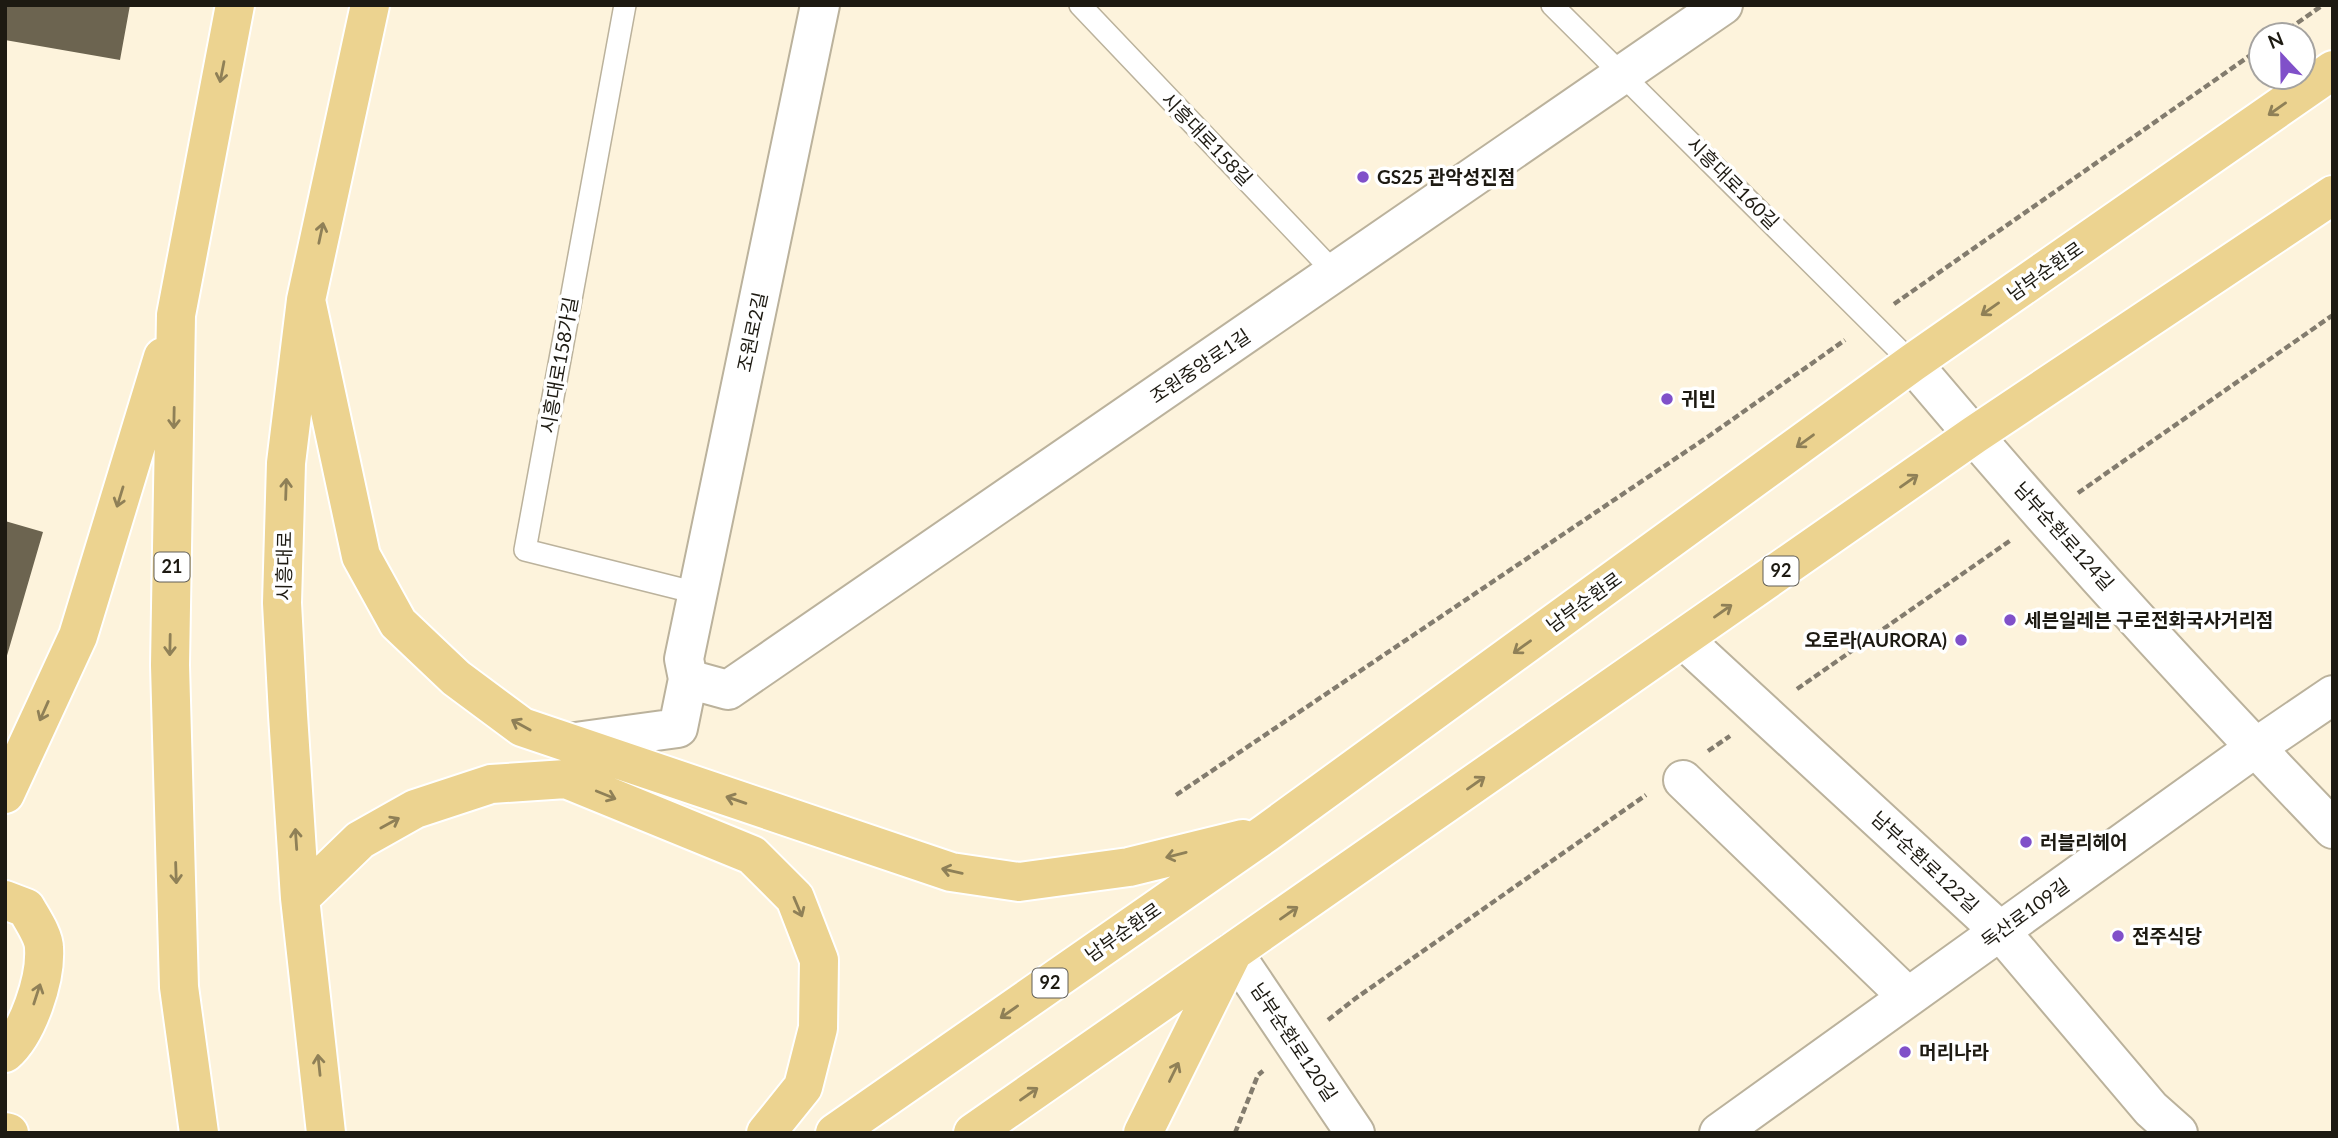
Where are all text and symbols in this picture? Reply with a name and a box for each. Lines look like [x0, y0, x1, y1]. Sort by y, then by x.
north arrow [2247, 21, 2317, 91]
text: N [2264, 26, 2287, 53]
one-way arrow [215, 60, 229, 83]
street label: 시흥대로158길 [1157, 87, 1257, 190]
one-way arrow [2268, 102, 2287, 116]
street label: 시흥대로160길 [1683, 132, 1784, 233]
place label: GS25 관악성진점 [1377, 165, 1515, 188]
marker: GS25 관악성진점 [1355, 169, 1371, 185]
one-way arrow [314, 222, 328, 245]
street label: 남부순환로 [2002, 236, 2087, 305]
street label: 조원로2길 [732, 290, 771, 374]
street label: 시흥대로158가길 [535, 295, 582, 435]
one-way arrow [1981, 302, 2000, 316]
street label: 조원중앙로1길 [1145, 324, 1254, 408]
place label: 귀빈 [1681, 387, 1716, 410]
marker: 귀빈 [1659, 391, 1675, 407]
one-way arrow [167, 406, 181, 429]
one-way arrow [1796, 434, 1815, 449]
one-way arrow [1899, 474, 1918, 488]
street label: 남부순환로124길 [2010, 477, 2119, 595]
one-way arrow [279, 478, 292, 501]
one-way arrow [112, 486, 125, 508]
street label: 시흥대로 [271, 531, 296, 601]
road number: 21 [154, 552, 190, 582]
road number: 92 [1764, 556, 1798, 586]
street label: 남부순환로 [1542, 567, 1626, 637]
one-way arrow [1713, 604, 1732, 618]
place label: 세븐일레븐 구로전화국사거리점 [2024, 608, 2273, 631]
marker: 세븐일레븐 구로전화국사거리점 [2002, 612, 2018, 628]
place label: 오로라(AURORA) [1804, 628, 1947, 651]
marker: 오로라(AURORA) [1953, 632, 1969, 648]
one-way arrow [163, 634, 177, 657]
one-way arrow [1512, 639, 1531, 654]
one-way arrow [37, 700, 50, 722]
one-way arrow [512, 718, 532, 732]
one-way arrow [1466, 776, 1485, 790]
one-way arrow [595, 790, 617, 803]
one-way arrow [725, 793, 747, 806]
street label: 남부순환로122길 [1867, 806, 1984, 917]
one-way arrow [379, 816, 399, 830]
one-way arrow [289, 828, 302, 850]
place label: 러블리헤어 [2040, 830, 2127, 853]
marker: 러블리헤어 [2018, 834, 2034, 850]
one-way arrow [1165, 849, 1188, 862]
one-way arrow [169, 861, 183, 884]
one-way arrow [941, 864, 964, 878]
street label: 독산로109길 [1976, 873, 2073, 952]
one-way arrow [792, 896, 805, 917]
street label: 남부순환로 [1080, 897, 1165, 966]
one-way arrow [1279, 906, 1298, 920]
place label: 전주식당 [2132, 924, 2202, 947]
marker: 전주식당 [2110, 928, 2126, 944]
road number: 92 [1032, 968, 1068, 998]
street label: 남부순환로120길 [1246, 978, 1343, 1105]
one-way arrow [32, 983, 44, 1005]
one-way arrow [1000, 1005, 1019, 1019]
place label: 머리나라 [1919, 1040, 1989, 1063]
marker: 머리나라 [1897, 1044, 1913, 1060]
one-way arrow [312, 1054, 325, 1077]
one-way arrow [1167, 1062, 1181, 1083]
one-way arrow [1019, 1087, 1038, 1101]

